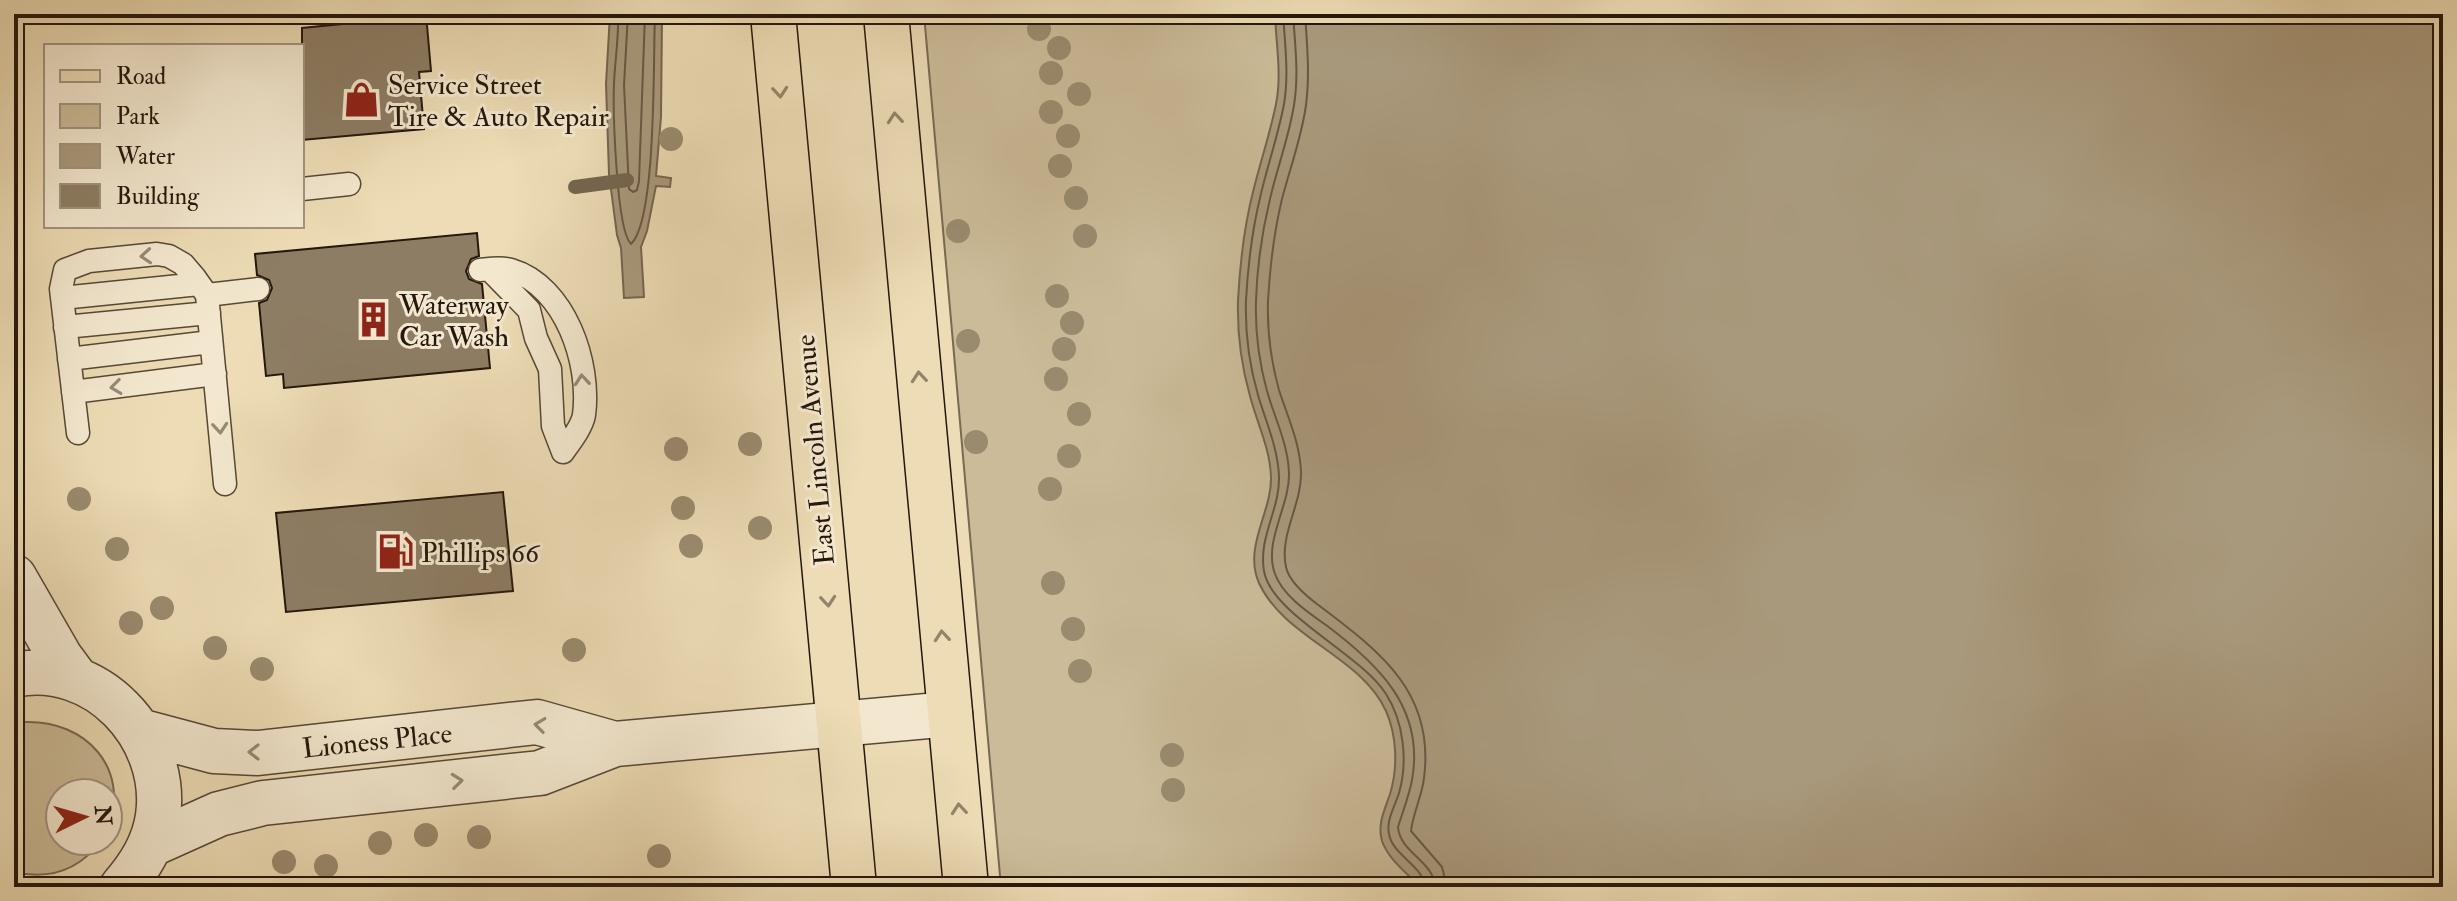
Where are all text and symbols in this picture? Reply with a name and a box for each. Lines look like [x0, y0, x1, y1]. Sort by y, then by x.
legend [44, 44, 304, 228]
text: Road [116, 61, 166, 92]
place label: Service Street Tire & Auto Repair [388, 68, 609, 135]
shop icon: Service Street Tire & Auto Repair [343, 81, 381, 119]
one-way arrow [772, 86, 789, 99]
text: Park [116, 101, 160, 132]
one-way arrow [887, 111, 904, 124]
text: Water [115, 141, 175, 172]
text: Building [116, 181, 200, 212]
one-way arrow [139, 247, 152, 264]
place label: Waterway Car Wash [398, 288, 509, 355]
building icon: Waterway Car Wash [354, 301, 392, 339]
street label: East Lincoln Avenue [788, 333, 843, 567]
one-way arrow [910, 370, 927, 383]
one-way arrow [574, 373, 591, 386]
one-way arrow [109, 378, 122, 395]
one-way arrow [211, 422, 228, 435]
fuel station icon: Phillips 66 [376, 533, 414, 571]
place label: Phillips 66 [421, 536, 541, 571]
one-way arrow [819, 595, 836, 608]
one-way arrow [934, 629, 951, 642]
street label: Lioness Place [301, 716, 454, 767]
one-way arrow [533, 717, 546, 734]
one-way arrow [247, 743, 260, 761]
one-way arrow [451, 773, 464, 790]
north arrow [44, 777, 124, 857]
one-way arrow [950, 802, 967, 815]
text: N [88, 803, 118, 827]

